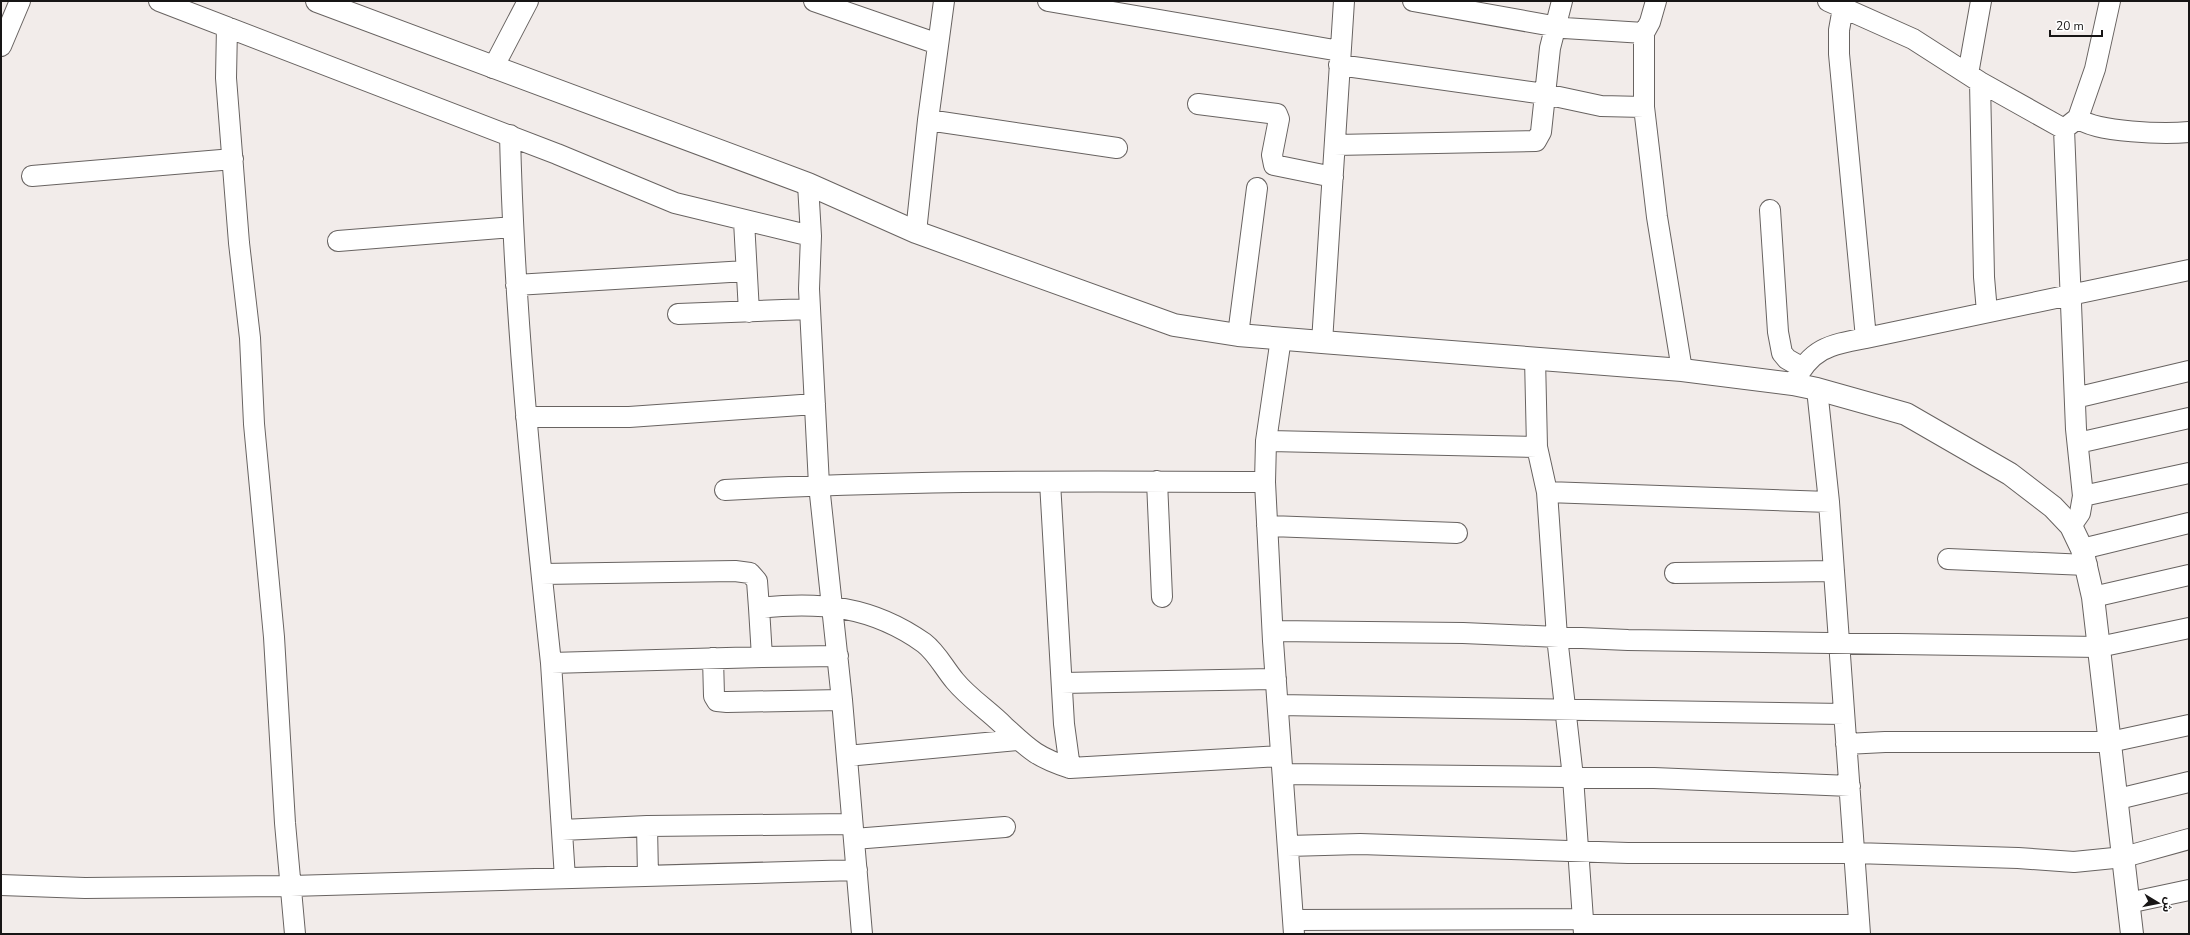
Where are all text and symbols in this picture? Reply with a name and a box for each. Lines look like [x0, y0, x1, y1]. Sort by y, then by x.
scale bar [2050, 12, 2102, 38]
text: 20 m [2056, 18, 2084, 34]
north arrow [2138, 883, 2178, 923]
text: ش [2159, 896, 2176, 913]

